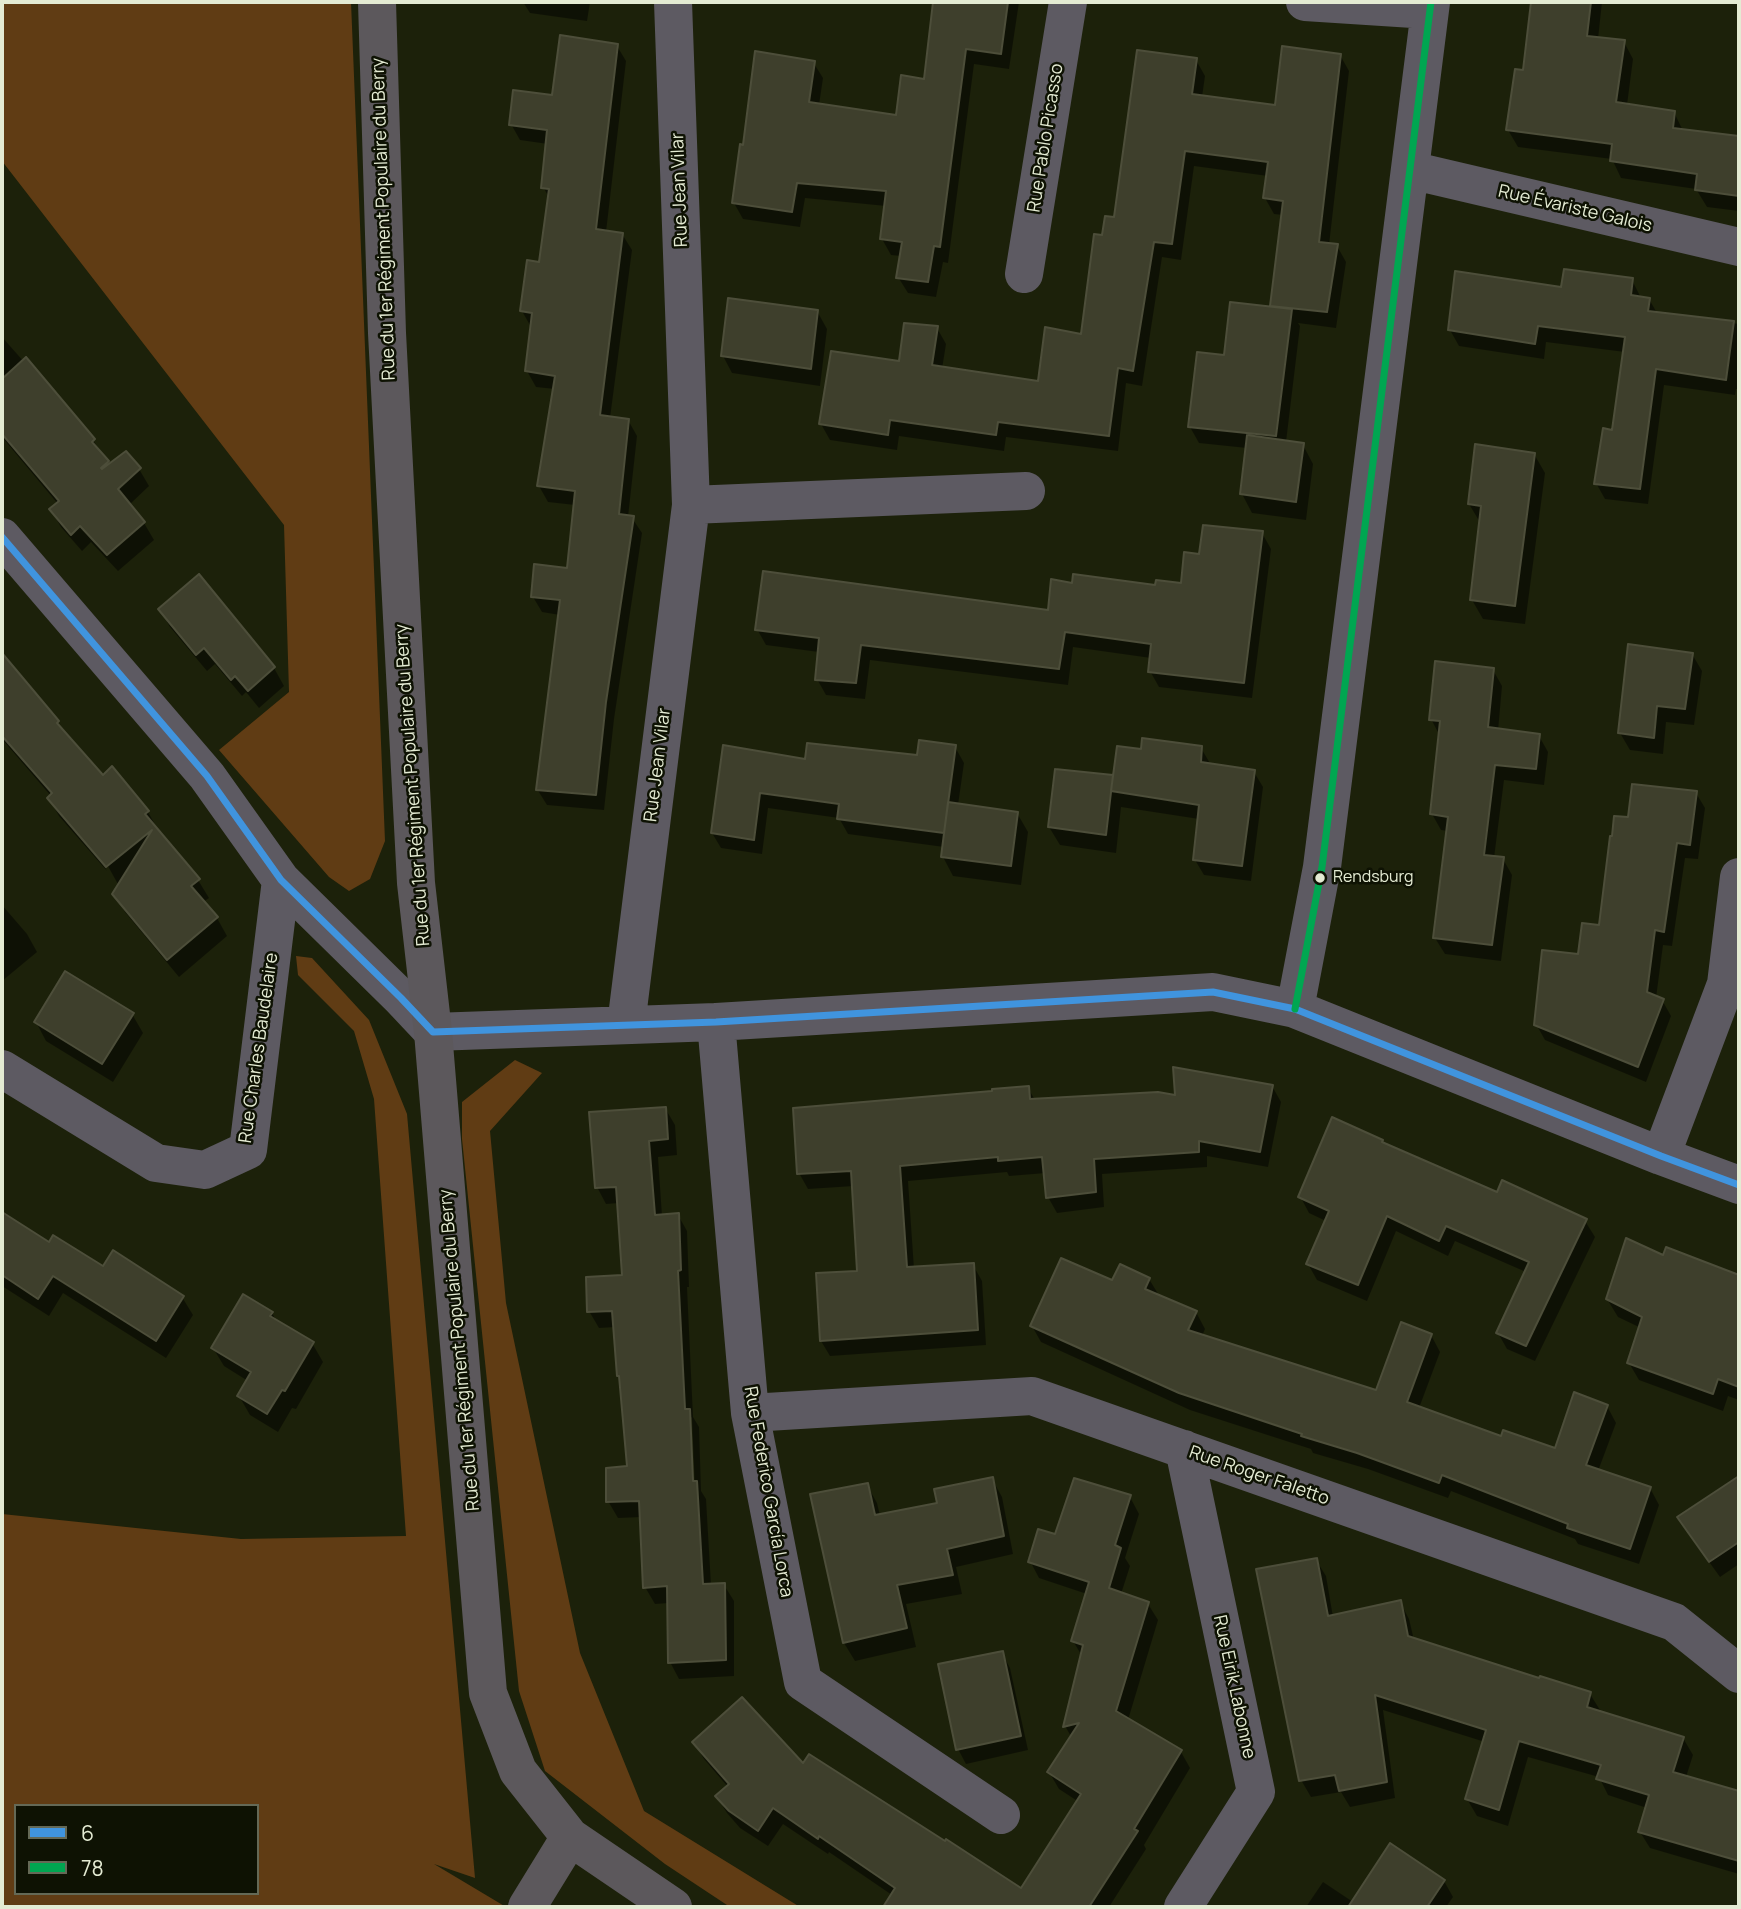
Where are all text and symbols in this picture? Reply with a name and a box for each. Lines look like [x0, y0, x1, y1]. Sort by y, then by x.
street label: Rue du 1er Régiment Populaire du Berry [368, 57, 400, 381]
street label: Rue Pablo Picasso [1024, 62, 1068, 214]
street label: Rue Jean Vilar [667, 132, 693, 248]
street label: Rue Évariste Galois [1496, 181, 1654, 237]
street label: Rue du 1er Régiment Populaire du Berry [391, 623, 435, 947]
street label: Rue Jean Vilar [640, 707, 676, 823]
place label: Rendsburg [1333, 868, 1413, 888]
marker: Rendsburg [1313, 871, 1327, 885]
street label: Rue Charles Baudelaire [235, 951, 283, 1145]
street label: Rue du 1er Régiment Populaire du Berry [435, 1188, 485, 1512]
street label: Rue Federico García Lorca [739, 1385, 797, 1599]
street label: Rue Roger Faletto [1186, 1442, 1332, 1510]
street label: Rue Eirik Labonne [1208, 1613, 1260, 1761]
legend [14, 1804, 259, 1895]
text: 6 [81, 1819, 94, 1847]
text: 78 [81, 1854, 104, 1882]

